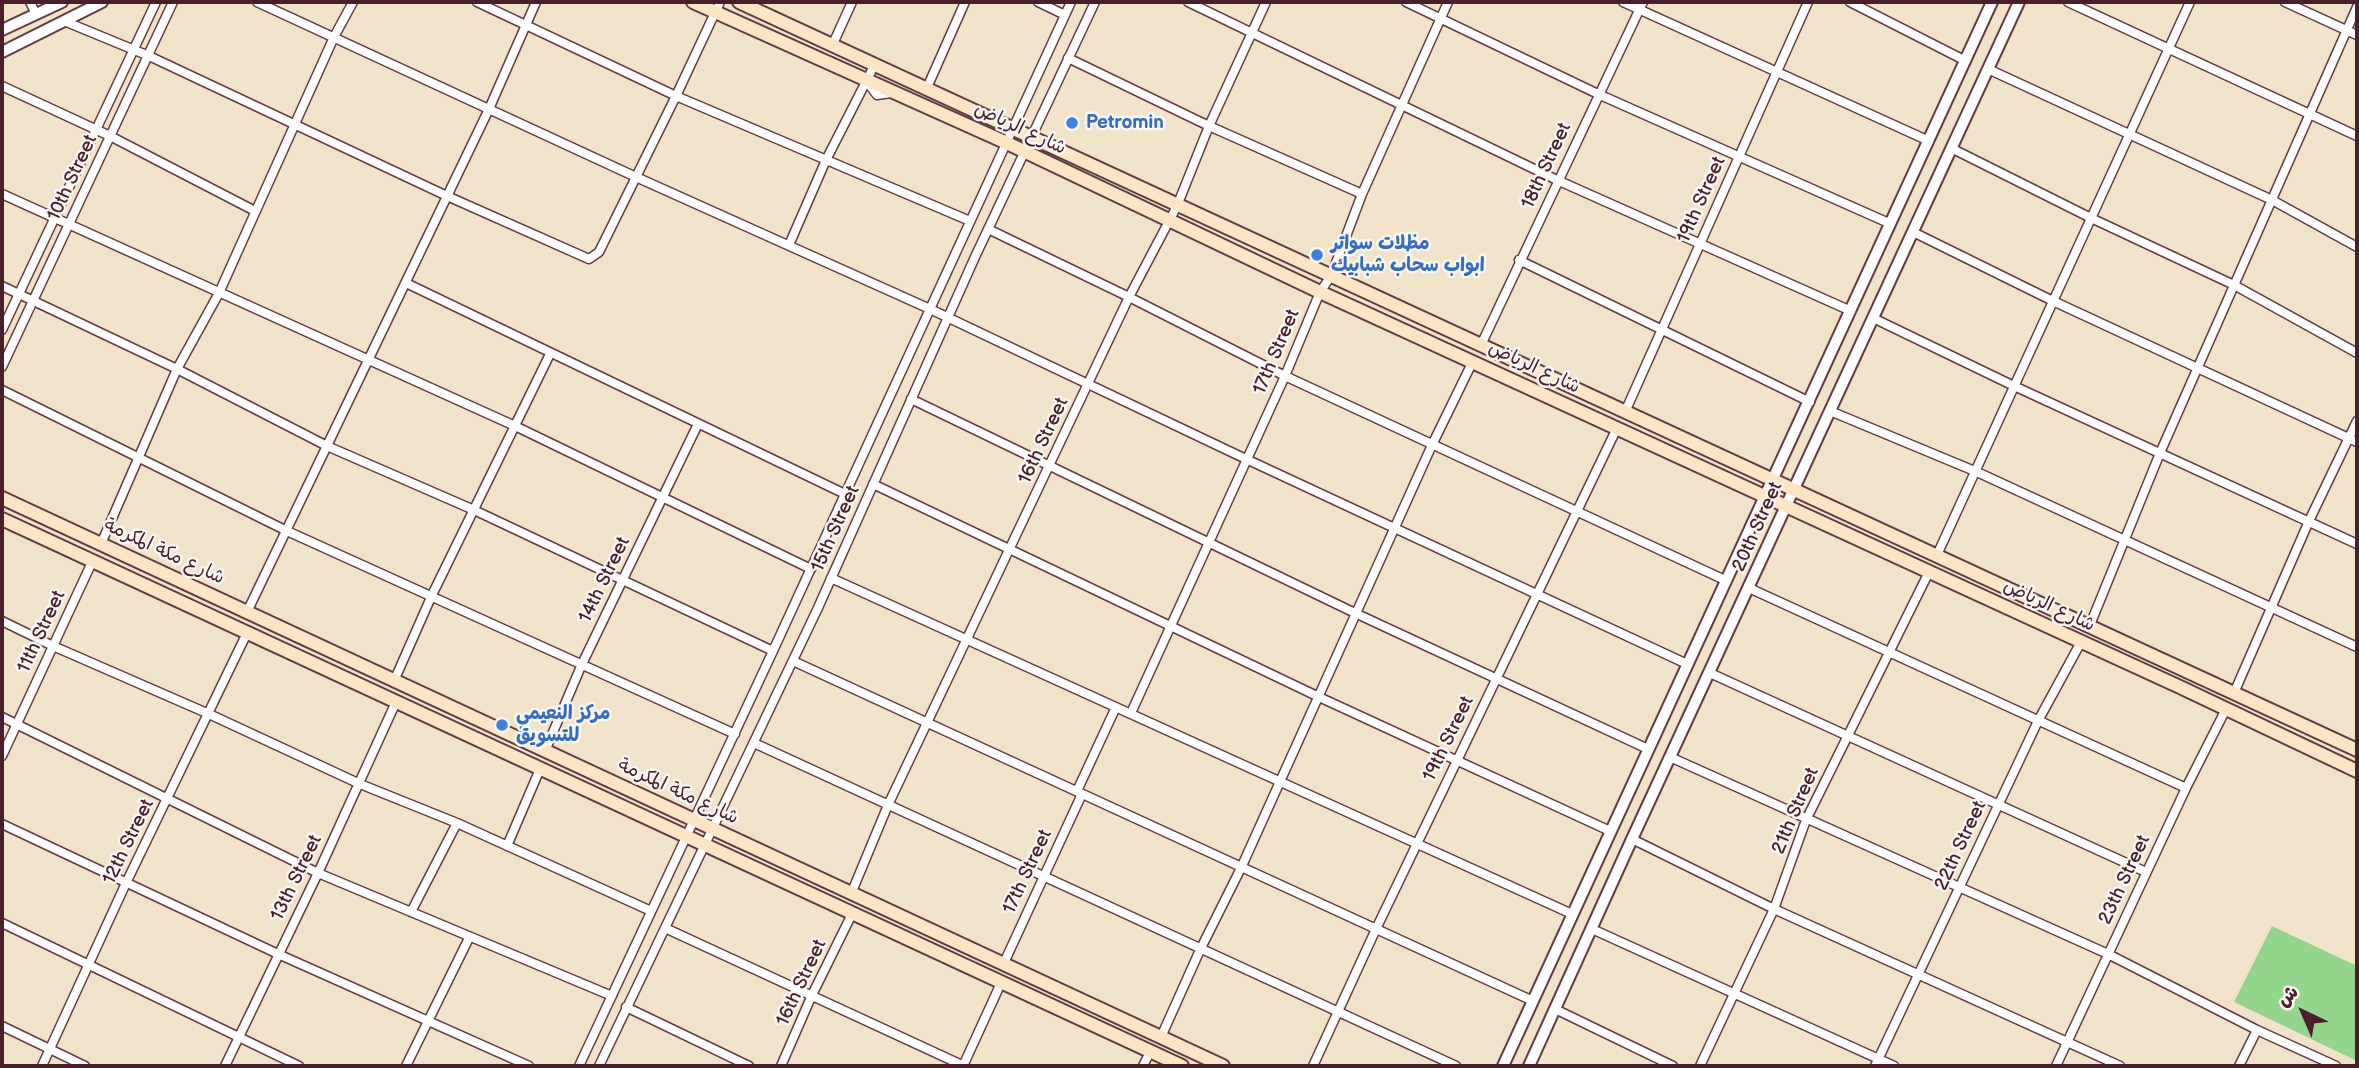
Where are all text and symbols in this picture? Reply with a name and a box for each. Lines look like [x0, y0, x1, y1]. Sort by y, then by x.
street label: شارع الرياض [971, 98, 1069, 160]
place label: Petromin [1086, 112, 1164, 134]
marker: Petromin [1064, 115, 1080, 131]
street label: 18th Street [1517, 119, 1577, 213]
street label: 10th Street [43, 131, 103, 225]
street label: 19th Street [1673, 153, 1731, 247]
place label: مظلات سواتر ابواب سحاب شبابيك [1331, 233, 1485, 277]
marker: مظلات سواتر ابواب سحاب شبابيك [1309, 247, 1325, 263]
street label: 17th Street [1249, 306, 1305, 398]
street label: شارع الرياض [1485, 337, 1583, 399]
street label: 16th Street [1014, 394, 1074, 488]
street label: 20th Street [1728, 479, 1788, 575]
street label: 15th Street [807, 482, 865, 576]
street label: شارع مكة المكرمة [100, 514, 228, 590]
street label: 14th Street [574, 533, 636, 627]
street label: شارع الرياض [2000, 575, 2098, 637]
street label: 11th Street [13, 587, 71, 677]
street label: 19th Street [1419, 693, 1479, 785]
place label: مركز النعيمي للتسويق [516, 703, 610, 747]
marker: مركز النعيمي للتسويق [494, 717, 510, 733]
street label: شارع مكة المكرمة [614, 754, 742, 830]
street label: 21th Street [1768, 764, 1824, 858]
street label: 12th Street [99, 796, 159, 888]
street label: 22th Street [1930, 798, 1992, 894]
street label: 17th Street [999, 826, 1057, 918]
street label: 13th Street [266, 831, 328, 925]
street label: 23th Street [2094, 832, 2156, 928]
street label: 16th Street [772, 936, 832, 1030]
north arrow [2268, 977, 2338, 1047]
text: ش [2273, 981, 2304, 1012]

